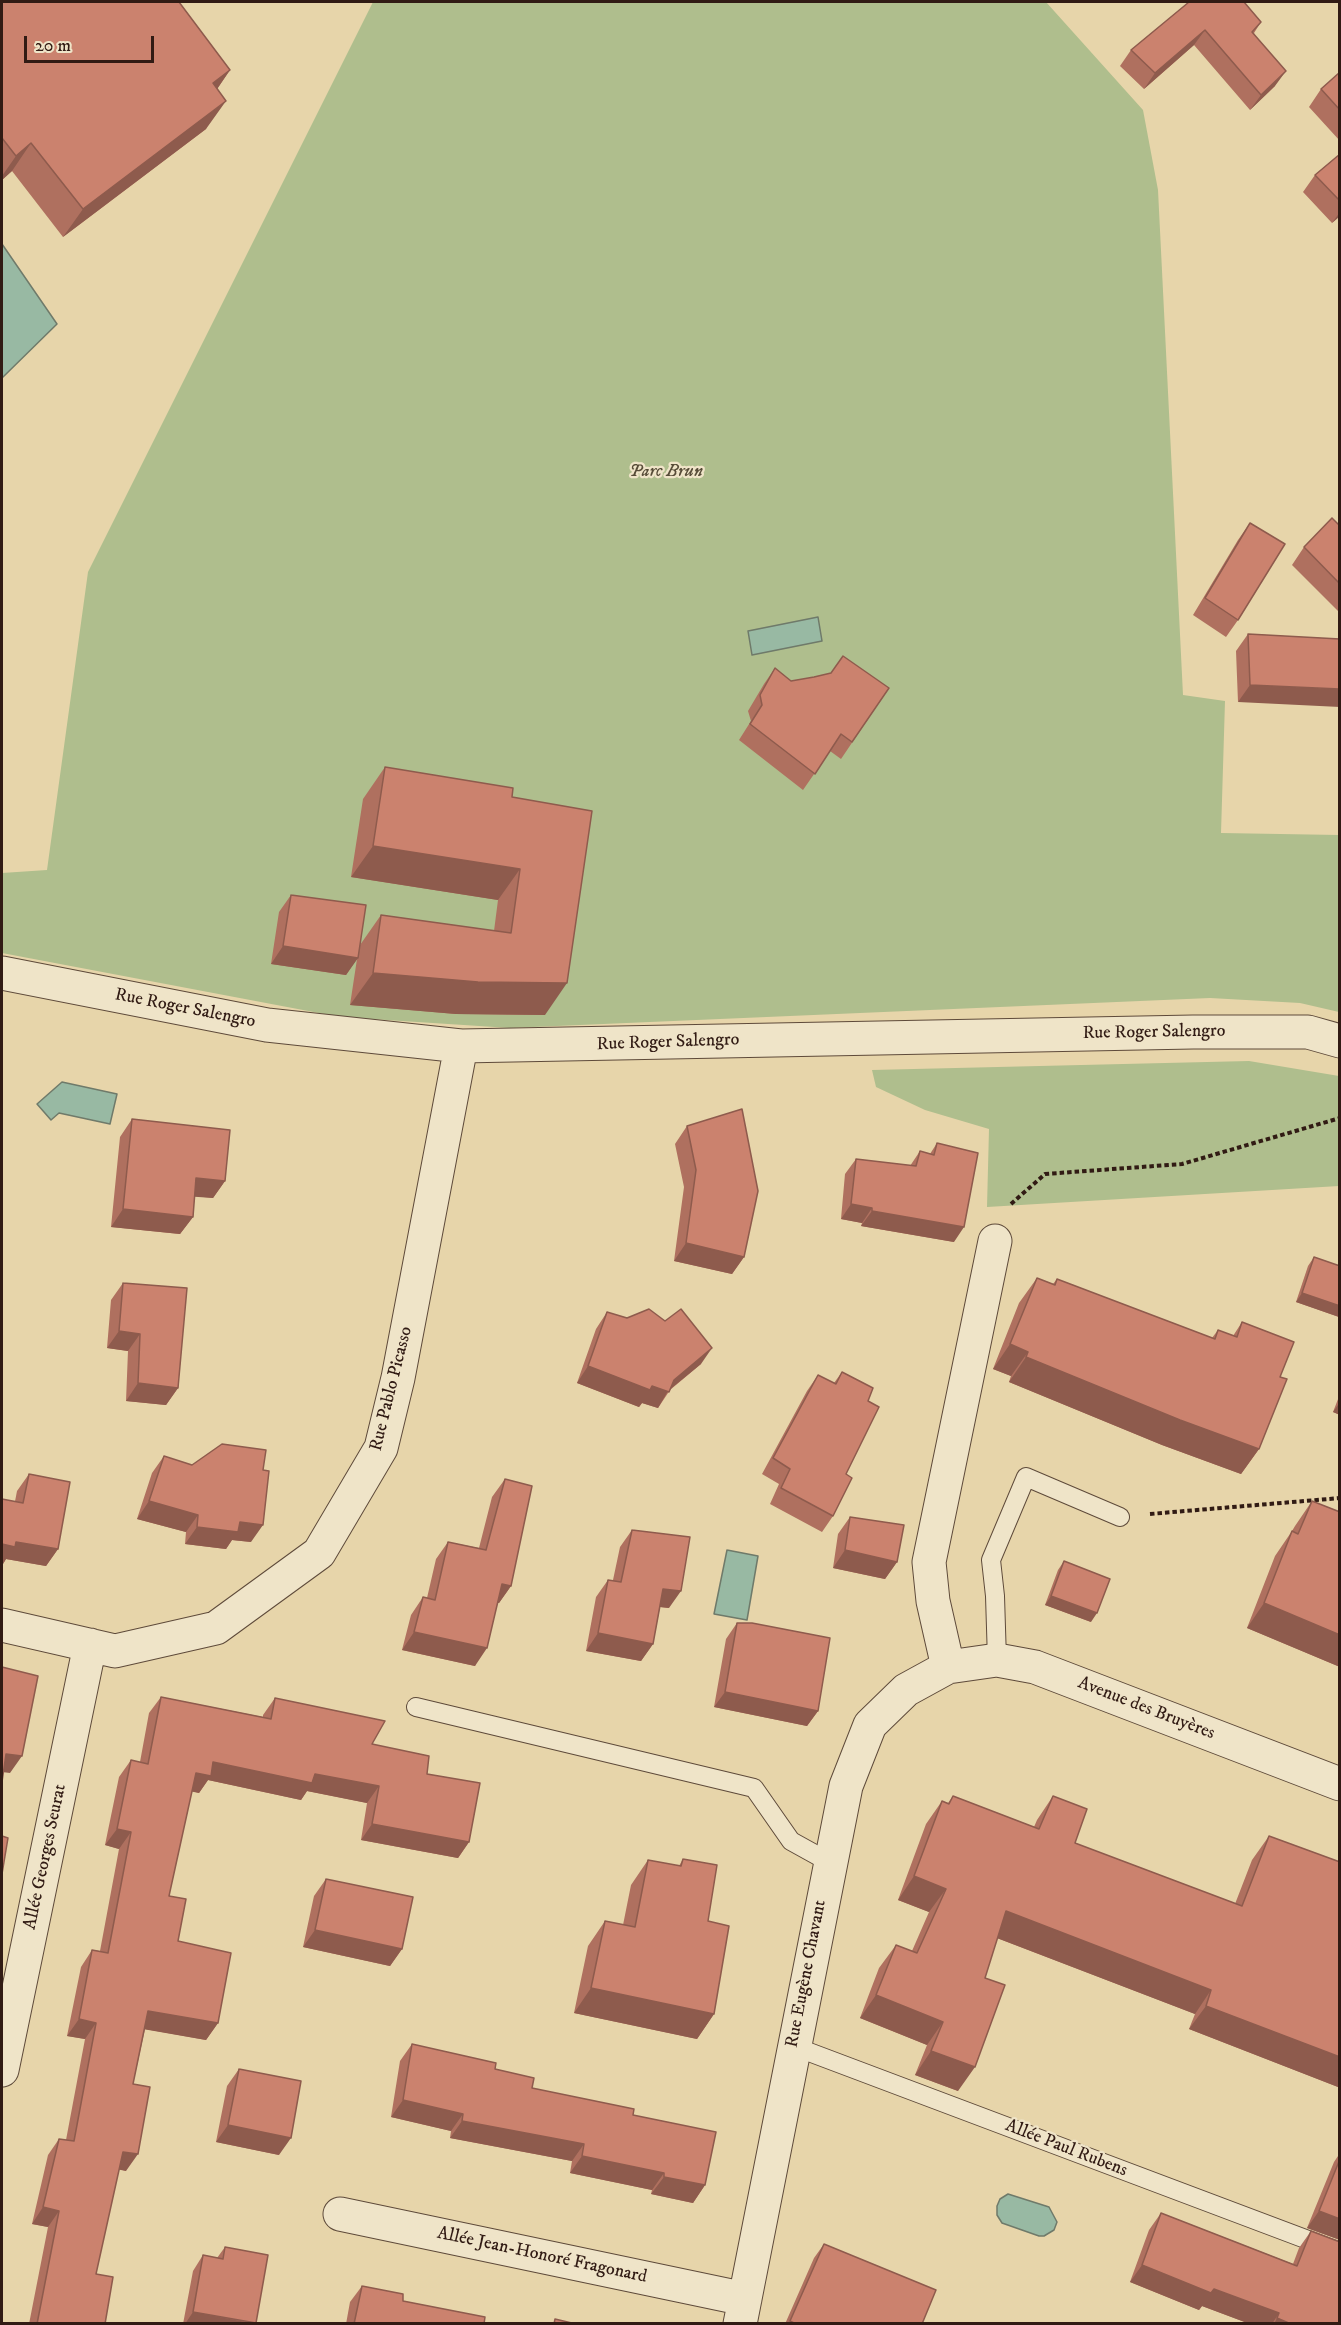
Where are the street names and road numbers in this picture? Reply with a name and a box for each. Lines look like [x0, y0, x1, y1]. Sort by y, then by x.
street label: Rue Roger Salengro [113, 985, 257, 1033]
street label: Rue Roger Salengro [1082, 1021, 1226, 1045]
street label: Rue Roger Salengro [596, 1030, 740, 1056]
street label: Rue Pablo Picasso [366, 1324, 418, 1454]
street label: Avenue des Bruyères [1074, 1673, 1218, 1745]
street label: Allée Georges Seurat [20, 1782, 72, 1932]
street label: Rue Eugène Chavant [782, 1898, 832, 2050]
street label: Allée Paul Rubens [1002, 2116, 1130, 2182]
street label: Allée Jean-Honoré Fragonard [435, 2223, 649, 2289]

